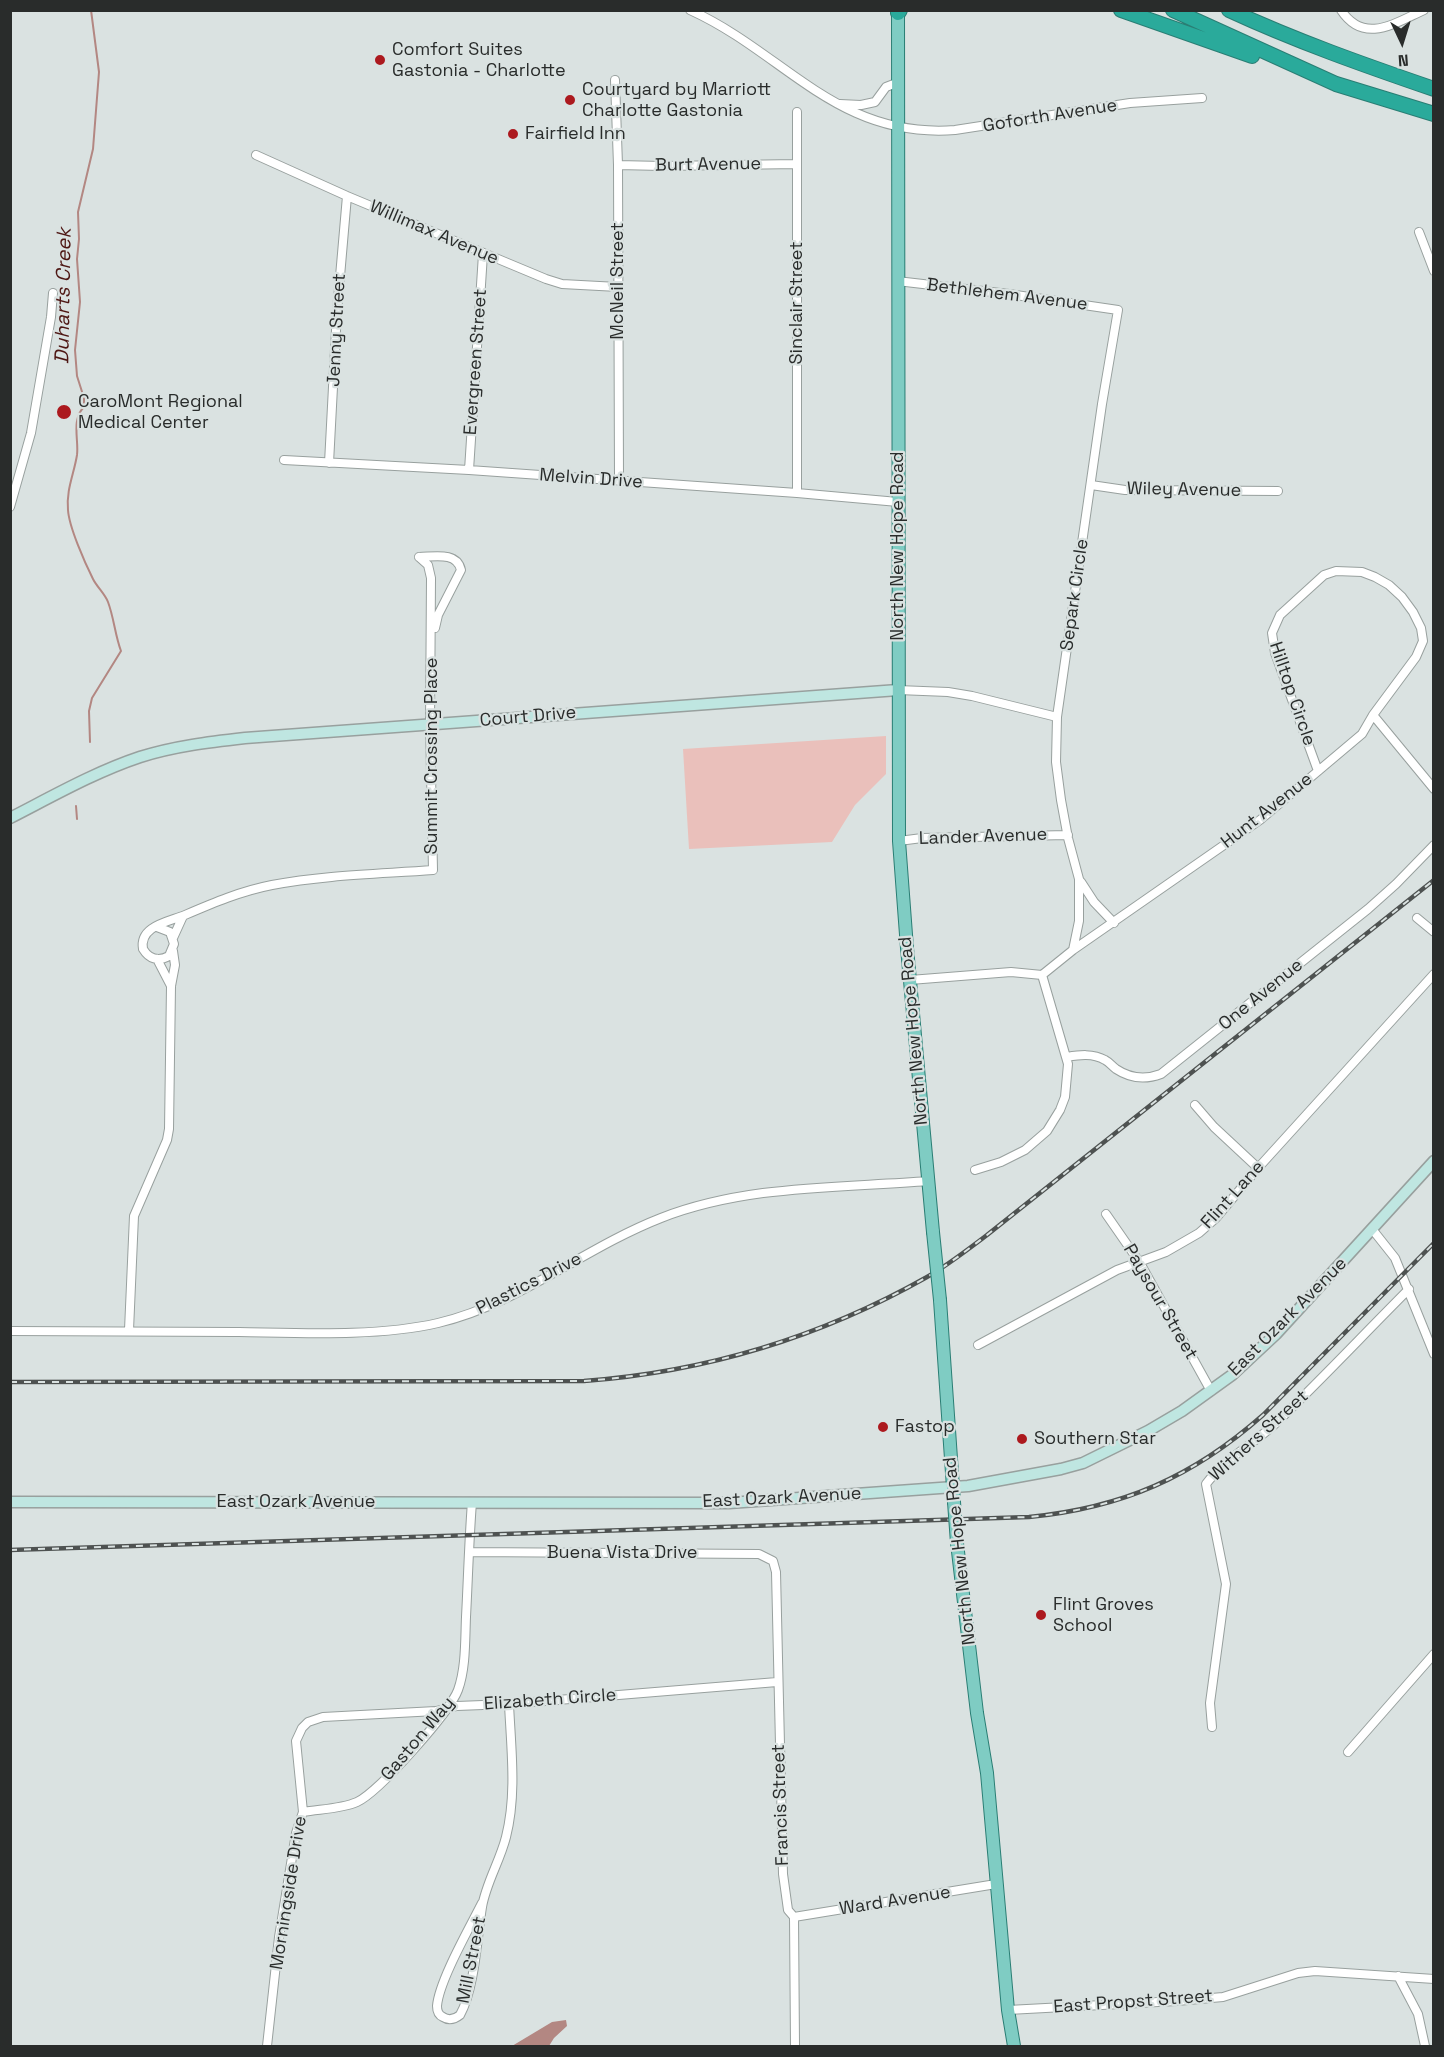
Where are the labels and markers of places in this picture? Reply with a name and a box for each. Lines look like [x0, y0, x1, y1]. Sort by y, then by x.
place label: Comfort Suites Gastonia - Charlotte [392, 39, 566, 82]
marker: Comfort Suites Gastonia - Charlotte [373, 53, 387, 67]
place label: Courtyard by Marriott Charlotte Gastonia [582, 79, 771, 122]
marker: Courtyard by Marriott Charlotte Gastonia [563, 93, 577, 107]
place label: Fairfield Inn [525, 123, 626, 145]
marker: Fairfield Inn [506, 127, 520, 141]
place label: CaroMont Regional Medical Center [78, 391, 243, 434]
marker: CaroMont Regional Medical Center [55, 403, 73, 421]
place label: Fastop [895, 1416, 955, 1438]
marker: Fastop [876, 1420, 890, 1434]
place label: Southern Star [1034, 1428, 1156, 1450]
marker: Southern Star [1015, 1432, 1029, 1446]
place label: Flint Groves School [1053, 1594, 1154, 1636]
marker: Flint Groves School [1034, 1608, 1048, 1622]

